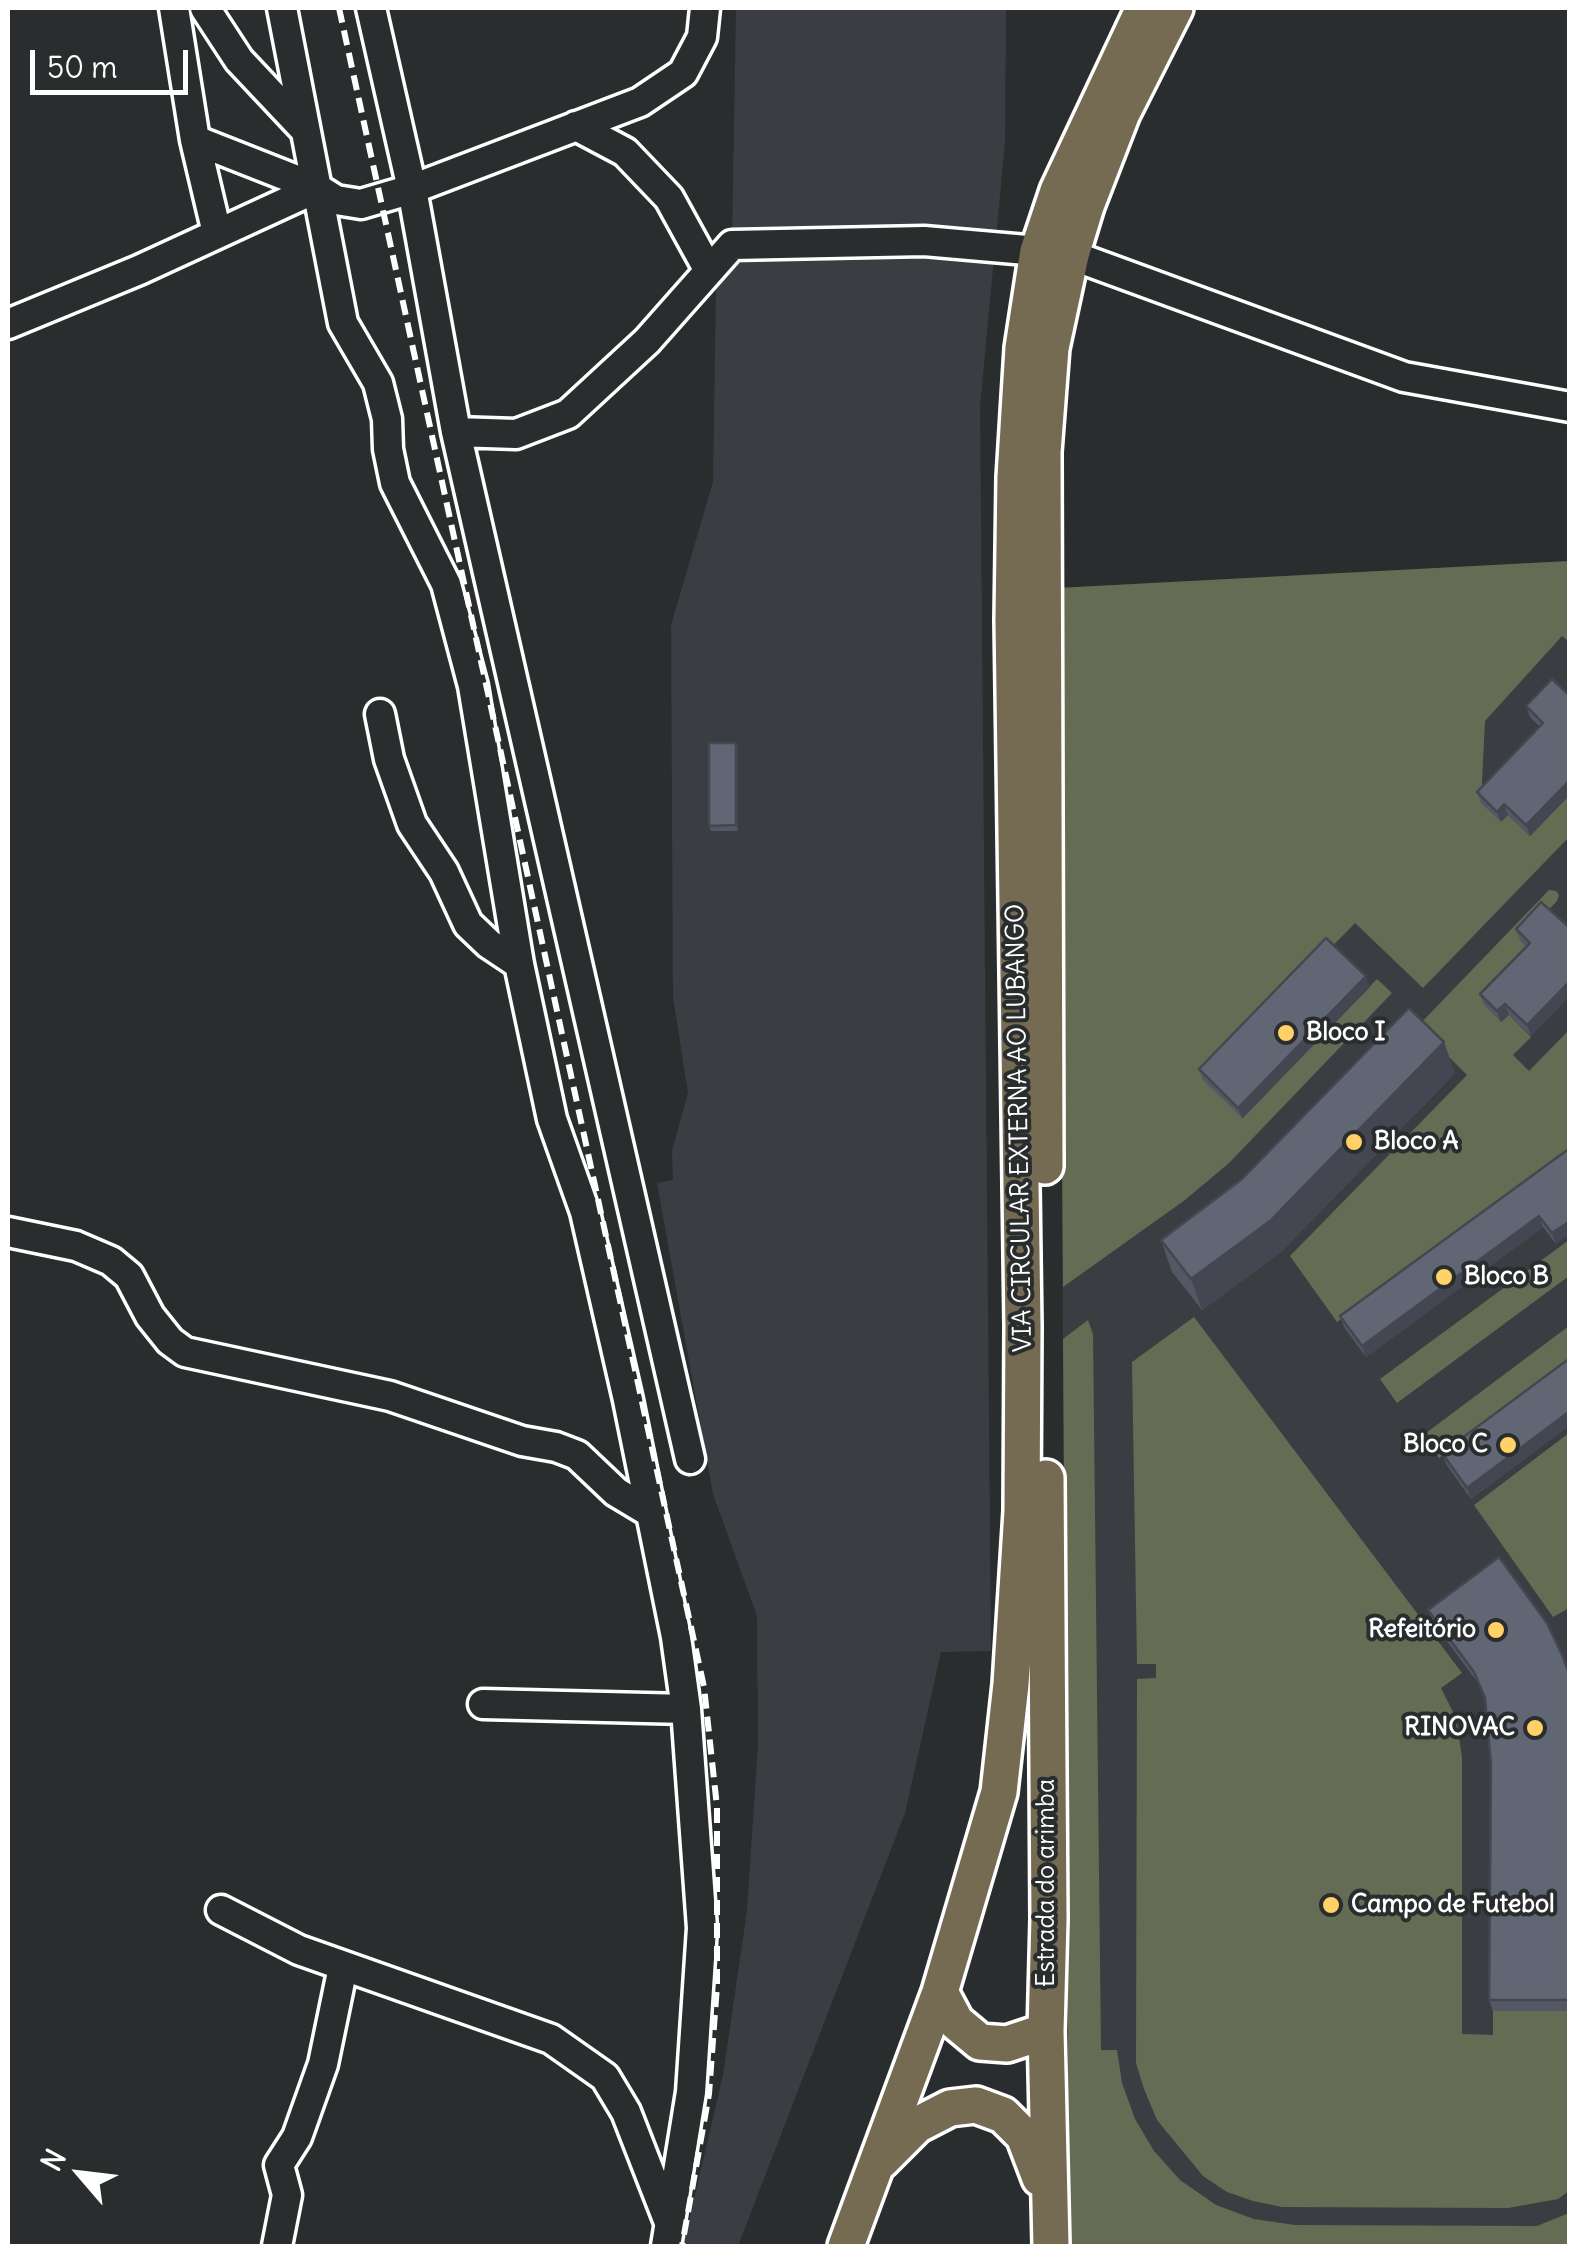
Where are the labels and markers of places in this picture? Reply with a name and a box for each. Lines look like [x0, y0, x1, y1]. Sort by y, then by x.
place label: Bloco I [1306, 1018, 1385, 1048]
marker: Bloco I [1275, 1022, 1297, 1044]
place label: Bloco A [1374, 1127, 1459, 1157]
marker: Bloco A [1343, 1131, 1365, 1153]
place label: Bloco B [1464, 1262, 1549, 1292]
marker: Bloco B [1433, 1266, 1455, 1288]
place label: Bloco C [1403, 1430, 1488, 1460]
marker: Bloco C [1497, 1434, 1519, 1456]
place label: Refeitório [1368, 1615, 1476, 1645]
marker: Refeitório [1485, 1619, 1507, 1641]
place label: RINOVAC [1404, 1713, 1515, 1743]
marker: RINOVAC [1524, 1717, 1546, 1739]
place label: Campo de Futebol [1351, 1890, 1555, 1920]
marker: Campo de Futebol [1320, 1894, 1342, 1916]

